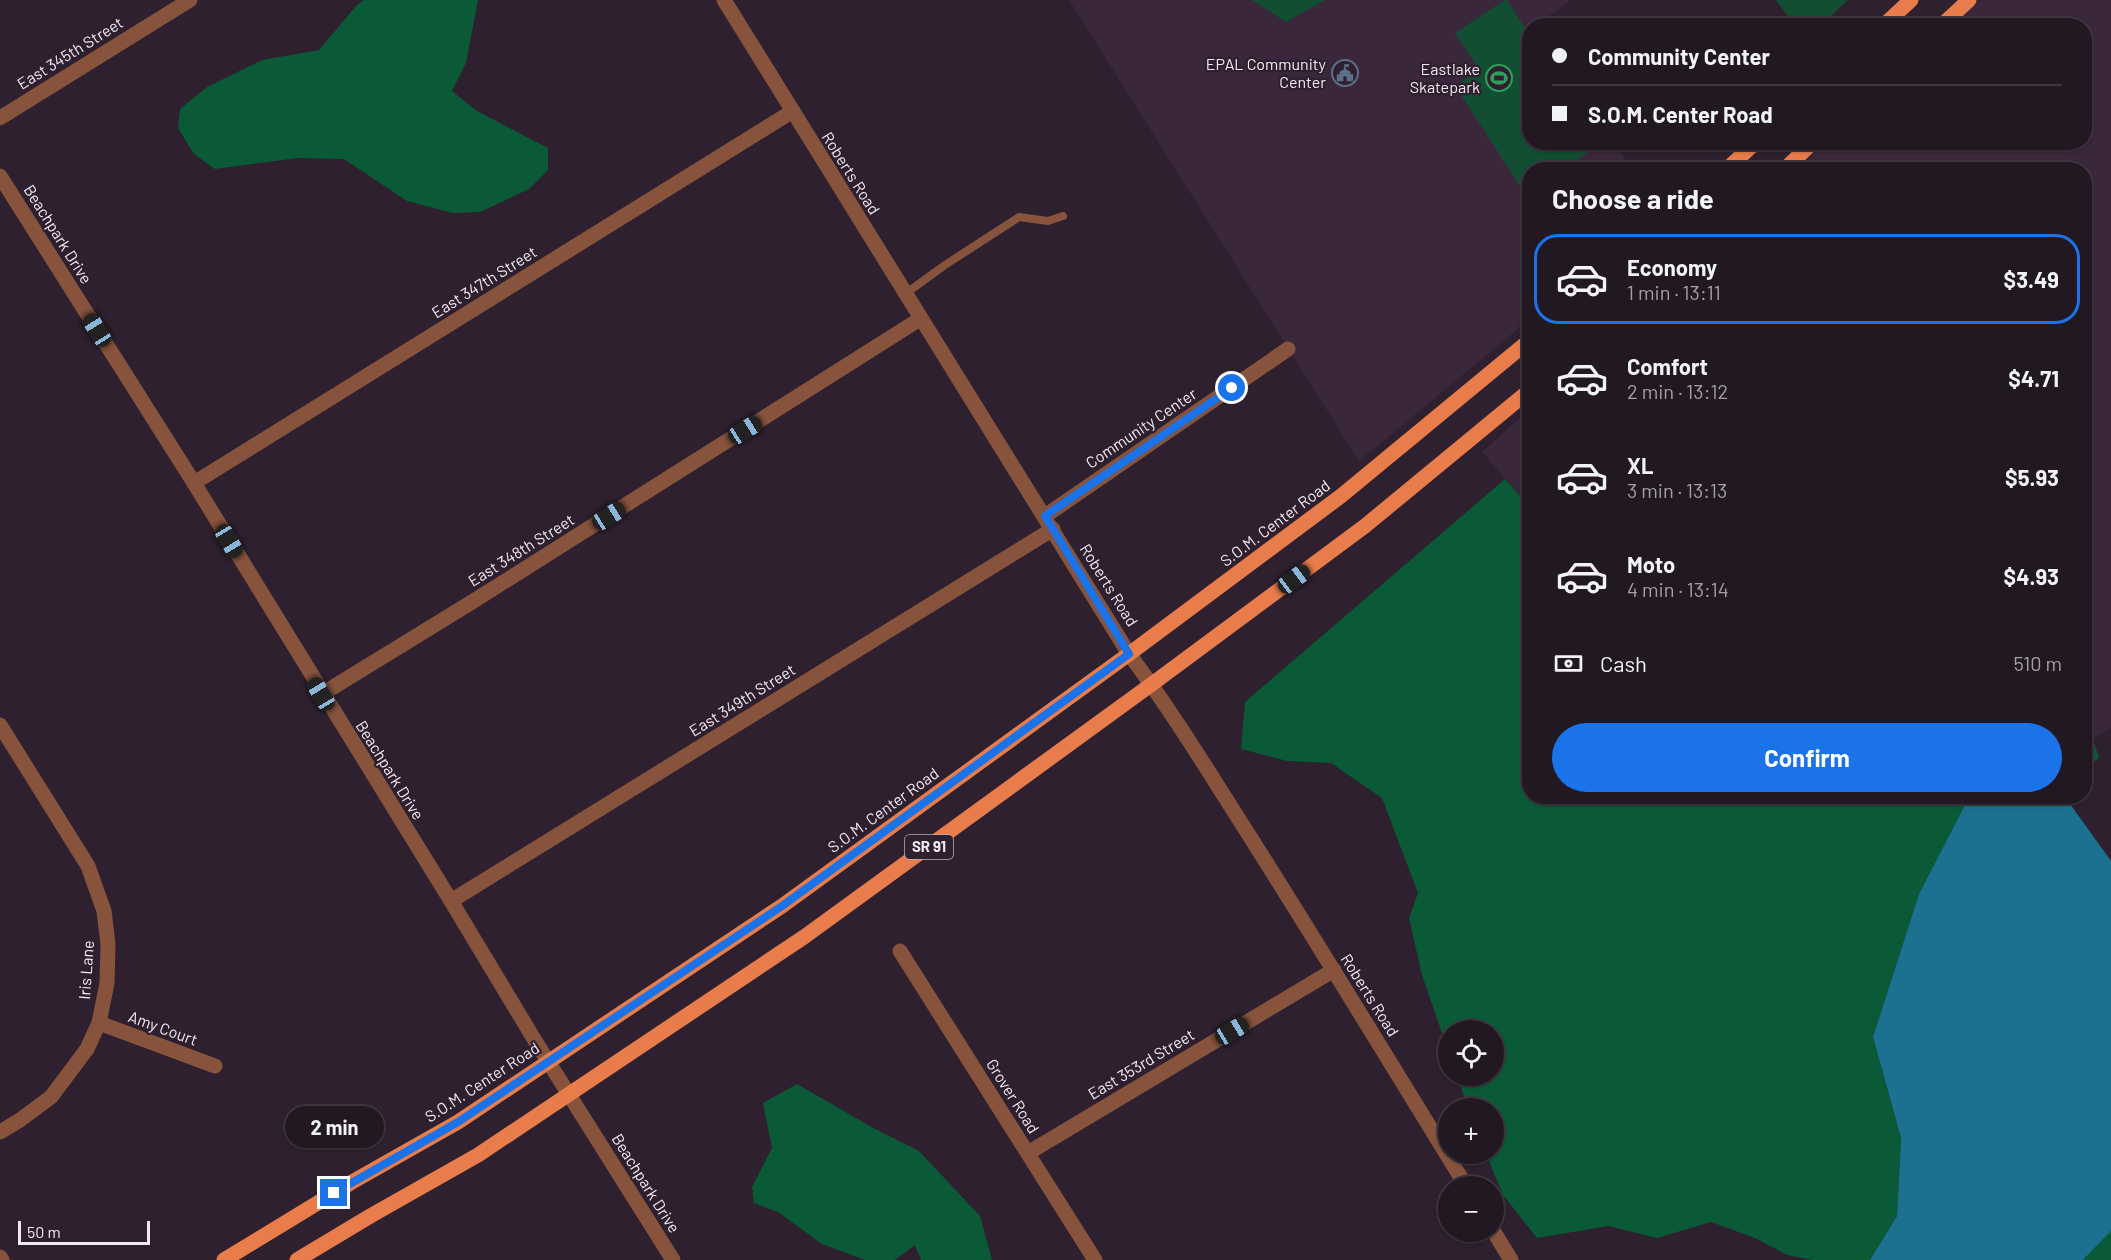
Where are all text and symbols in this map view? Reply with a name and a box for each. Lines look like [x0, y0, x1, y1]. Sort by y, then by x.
street label: East 345th Street [13, 12, 126, 93]
text: Community Center [1588, 43, 1770, 69]
place label: EPAL Community Center [1206, 54, 1327, 91]
public building icon: EPAL Community Center [1330, 58, 1360, 88]
place label: Eastlake Skatepark [1410, 59, 1480, 96]
sports icon: Eastlake Skatepark [1484, 63, 1514, 93]
text: S.O.M. Center Road [1588, 101, 1773, 127]
street label: Roberts Road [819, 128, 884, 218]
street label: Beachpark Drive [20, 181, 96, 287]
text: Choose a ride [1552, 182, 1714, 214]
street label: East 347th Street [428, 242, 540, 321]
icon: car [1555, 252, 1609, 306]
text: Economy [1627, 254, 1717, 280]
text: $3.49 [2004, 266, 2059, 292]
text: 1 min · 13:11 [1627, 280, 1721, 304]
car [80, 310, 114, 350]
icon: car [1555, 351, 1609, 405]
text: Comfort [1627, 353, 1708, 379]
text: $4.71 [2008, 365, 2059, 391]
route start [1218, 374, 1245, 401]
text: 2 min · 13:12 [1627, 379, 1728, 403]
street label: Community Center [1082, 383, 1200, 472]
car [725, 413, 765, 447]
icon: car [1555, 450, 1609, 504]
text: XL [1627, 452, 1653, 478]
text: $5.93 [2005, 464, 2059, 490]
street label: S.O.M. Center Road [1216, 475, 1333, 570]
text: 3 min · 13:13 [1627, 478, 1727, 502]
car [589, 499, 629, 533]
street label: East 348th Street [464, 509, 577, 590]
car [212, 521, 246, 561]
street label: Roberts Road [1077, 540, 1142, 630]
icon: car [1555, 549, 1609, 603]
text: Moto [1627, 551, 1675, 577]
car [1274, 561, 1314, 597]
text: $4.93 [2004, 563, 2059, 589]
text: 4 min · 13:14 [1627, 577, 1729, 601]
icon: cash [1552, 647, 1585, 680]
text: Cash [1600, 650, 1647, 676]
text: 510 m [2013, 651, 2062, 675]
street label: East 349th Street [685, 659, 798, 740]
car [304, 674, 338, 714]
street label: Beachpark Drive [352, 717, 428, 823]
button: Confirm [1552, 723, 2062, 792]
street label: S.O.M. Center Road [824, 763, 942, 856]
road number: SR 91 [905, 835, 953, 859]
street label: Iris Lane [74, 940, 97, 1000]
street label: Roberts Road [1338, 950, 1403, 1040]
street label: Amy Court [126, 1006, 200, 1049]
car [1212, 1014, 1252, 1048]
map controls [1438, 1020, 1504, 1242]
button: locate [1438, 1020, 1504, 1086]
street label: East 353rd Street [1084, 1024, 1197, 1103]
street label: S.O.M. Center Road [421, 1038, 542, 1126]
street label: Grover Road [983, 1055, 1044, 1136]
button: + [1438, 1098, 1504, 1164]
callout: 2 min [284, 1106, 384, 1148]
text: 2 min [311, 1115, 358, 1139]
street label: Beachpark Drive [608, 1130, 684, 1236]
button: − [1438, 1176, 1504, 1242]
route end [320, 1179, 347, 1206]
scale bar [18, 1218, 150, 1246]
text: 50 m [27, 1222, 61, 1241]

